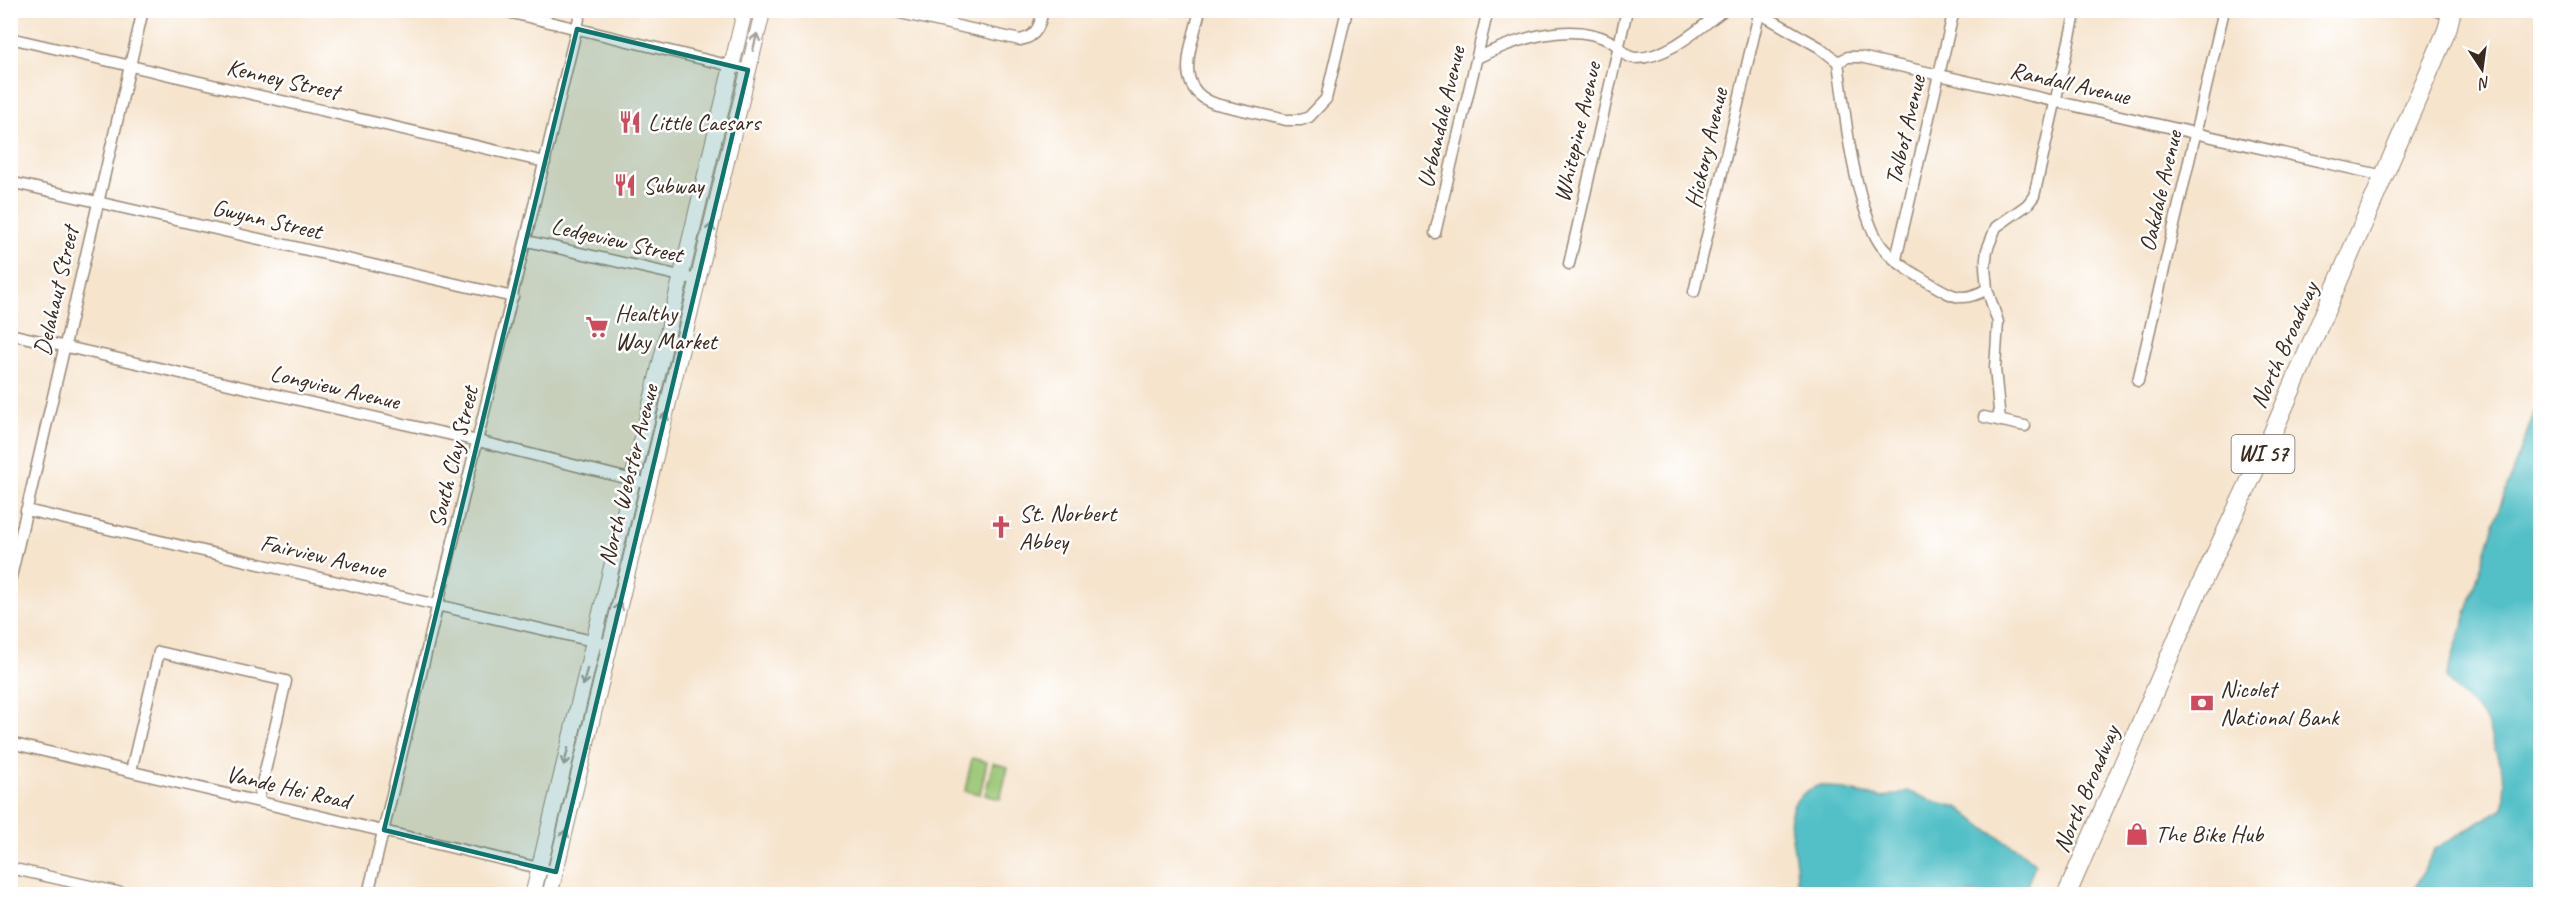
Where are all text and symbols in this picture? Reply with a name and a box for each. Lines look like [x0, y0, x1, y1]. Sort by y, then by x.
one-way arrow [750, 33, 762, 52]
north arrow [2452, 39, 2512, 99]
street label: Urbandale Avenue [1410, 41, 1472, 191]
street label: Kenney Street [224, 52, 345, 107]
street label: Randall Avenue [2007, 55, 2135, 112]
street label: Whitepine Avenue [1546, 57, 1608, 205]
street label: Talbot Avenue [1878, 70, 1933, 188]
text: N [2475, 72, 2492, 94]
street label: Hickory Avenue [1678, 83, 1735, 211]
place label: Little Caesars [648, 107, 762, 137]
restaurant icon: Little Caesars [617, 109, 643, 135]
street label: Oakdale Avenue [2132, 126, 2189, 254]
place label: Subway [643, 170, 705, 200]
restaurant icon: Subway [612, 172, 638, 198]
street label: Gwynn Street [209, 192, 327, 247]
street label: Ledgeview Street [548, 210, 688, 270]
street label: Delahaut Street [27, 221, 86, 358]
one-way arrow [704, 222, 716, 241]
street label: North Broadway [2243, 276, 2326, 413]
place label: Healthy Way Market [615, 298, 718, 356]
supermarket icon: Healthy Way Market [584, 314, 610, 340]
street label: Longview Avenue [267, 358, 405, 417]
street label: North Webster Avenue [591, 379, 666, 569]
street label: South Clay Street [421, 381, 485, 531]
one-way arrow [659, 412, 670, 431]
road number: WI 57 [2232, 435, 2294, 473]
place label: St. Norbert Abbey [1019, 498, 1118, 556]
church icon: St. Norbert Abbey [988, 514, 1014, 540]
street label: Fairview Avenue [258, 527, 391, 585]
one-way arrow [613, 602, 625, 621]
one-way arrow [578, 667, 590, 686]
place label: Nicolet National Bank [2220, 674, 2341, 732]
bank icon: Nicolet National Bank [2189, 690, 2215, 716]
street label: North Broadway [2046, 719, 2127, 857]
one-way arrow [559, 747, 571, 766]
street label: Vande Hei Road [223, 758, 356, 817]
place label: The Bike Hub [2155, 819, 2265, 849]
shop icon: The Bike Hub [2124, 821, 2150, 847]
one-way arrow [558, 828, 570, 847]

